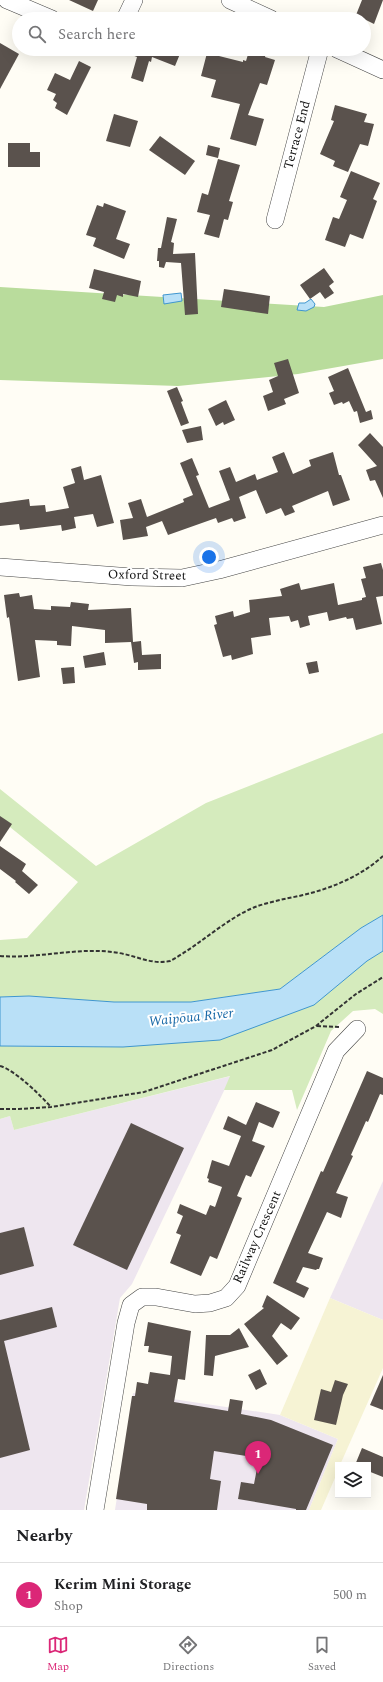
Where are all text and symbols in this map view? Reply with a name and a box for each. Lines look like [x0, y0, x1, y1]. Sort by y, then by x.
search box [12, 12, 371, 56]
icon: search [26, 23, 48, 45]
text: Search here [58, 23, 136, 46]
street label: Terrace End [278, 98, 316, 172]
your location [199, 547, 219, 567]
street label: Oxford Street [108, 564, 187, 586]
water label: Waipōua River [148, 1002, 235, 1032]
street label: Railway Crescent [228, 1187, 287, 1287]
pin: 1 [245, 1441, 271, 1474]
map controls [335, 1462, 371, 1498]
button: layers [335, 1462, 371, 1498]
text: Nearby [16, 1523, 72, 1549]
text: Kerim Mini Storage [54, 1573, 191, 1596]
text: 1 [25, 1585, 33, 1605]
text: 500 m [333, 1585, 367, 1605]
text: Shop [54, 1596, 83, 1616]
tab: Map [47, 1634, 69, 1675]
tab: Directions [163, 1634, 214, 1675]
tab: Saved [308, 1634, 336, 1675]

